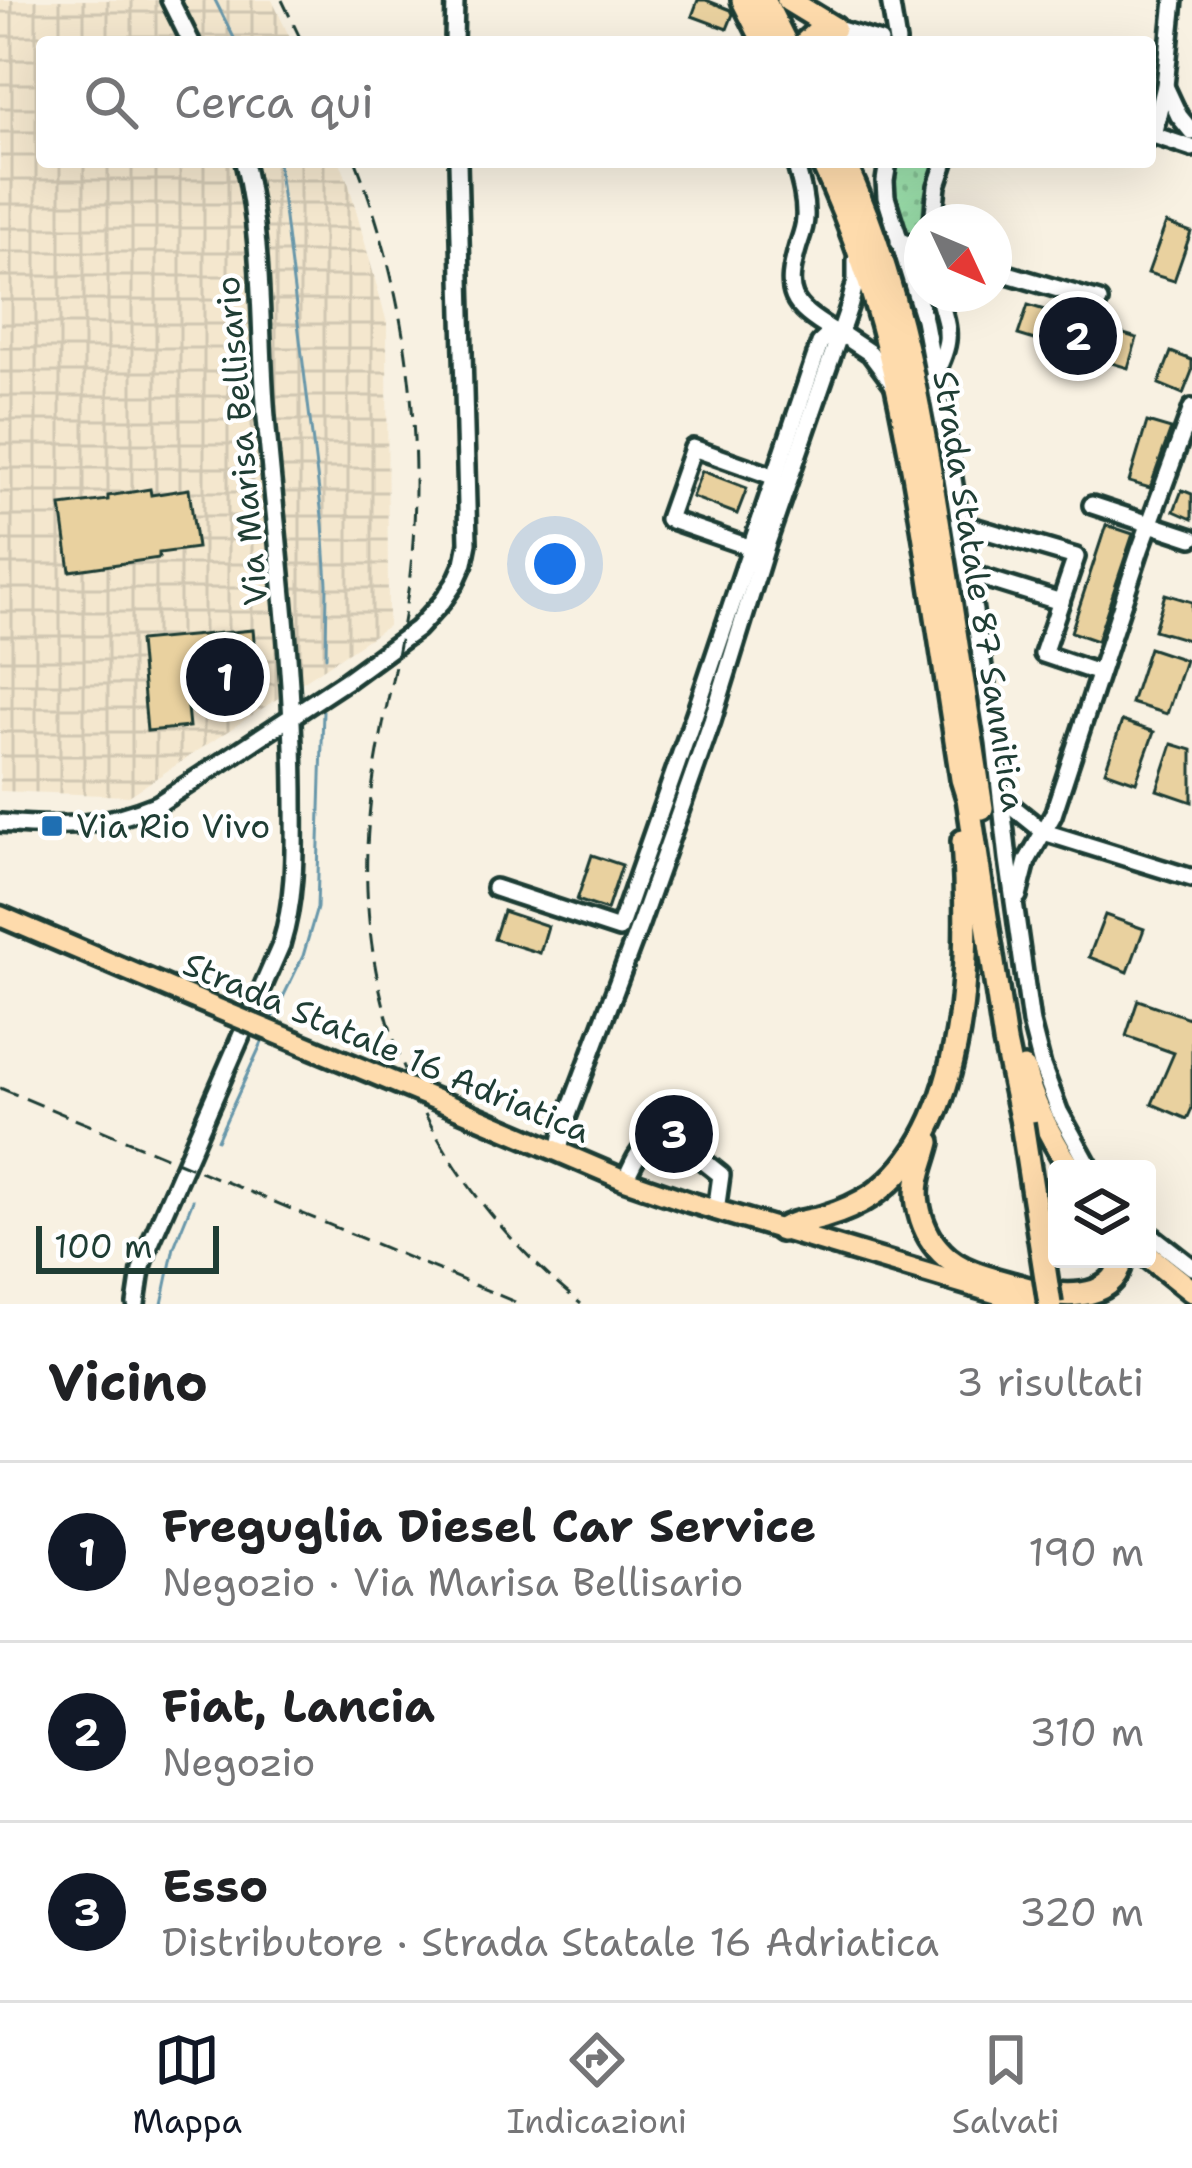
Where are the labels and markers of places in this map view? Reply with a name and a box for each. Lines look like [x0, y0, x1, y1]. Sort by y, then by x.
pin: 2 [1039, 291, 1117, 381]
pin: 1 [186, 632, 264, 722]
place label: Via Rio Vivo [76, 804, 270, 849]
marker: Via Rio Vivo [39, 813, 65, 839]
pin: 3 [635, 1089, 713, 1179]

